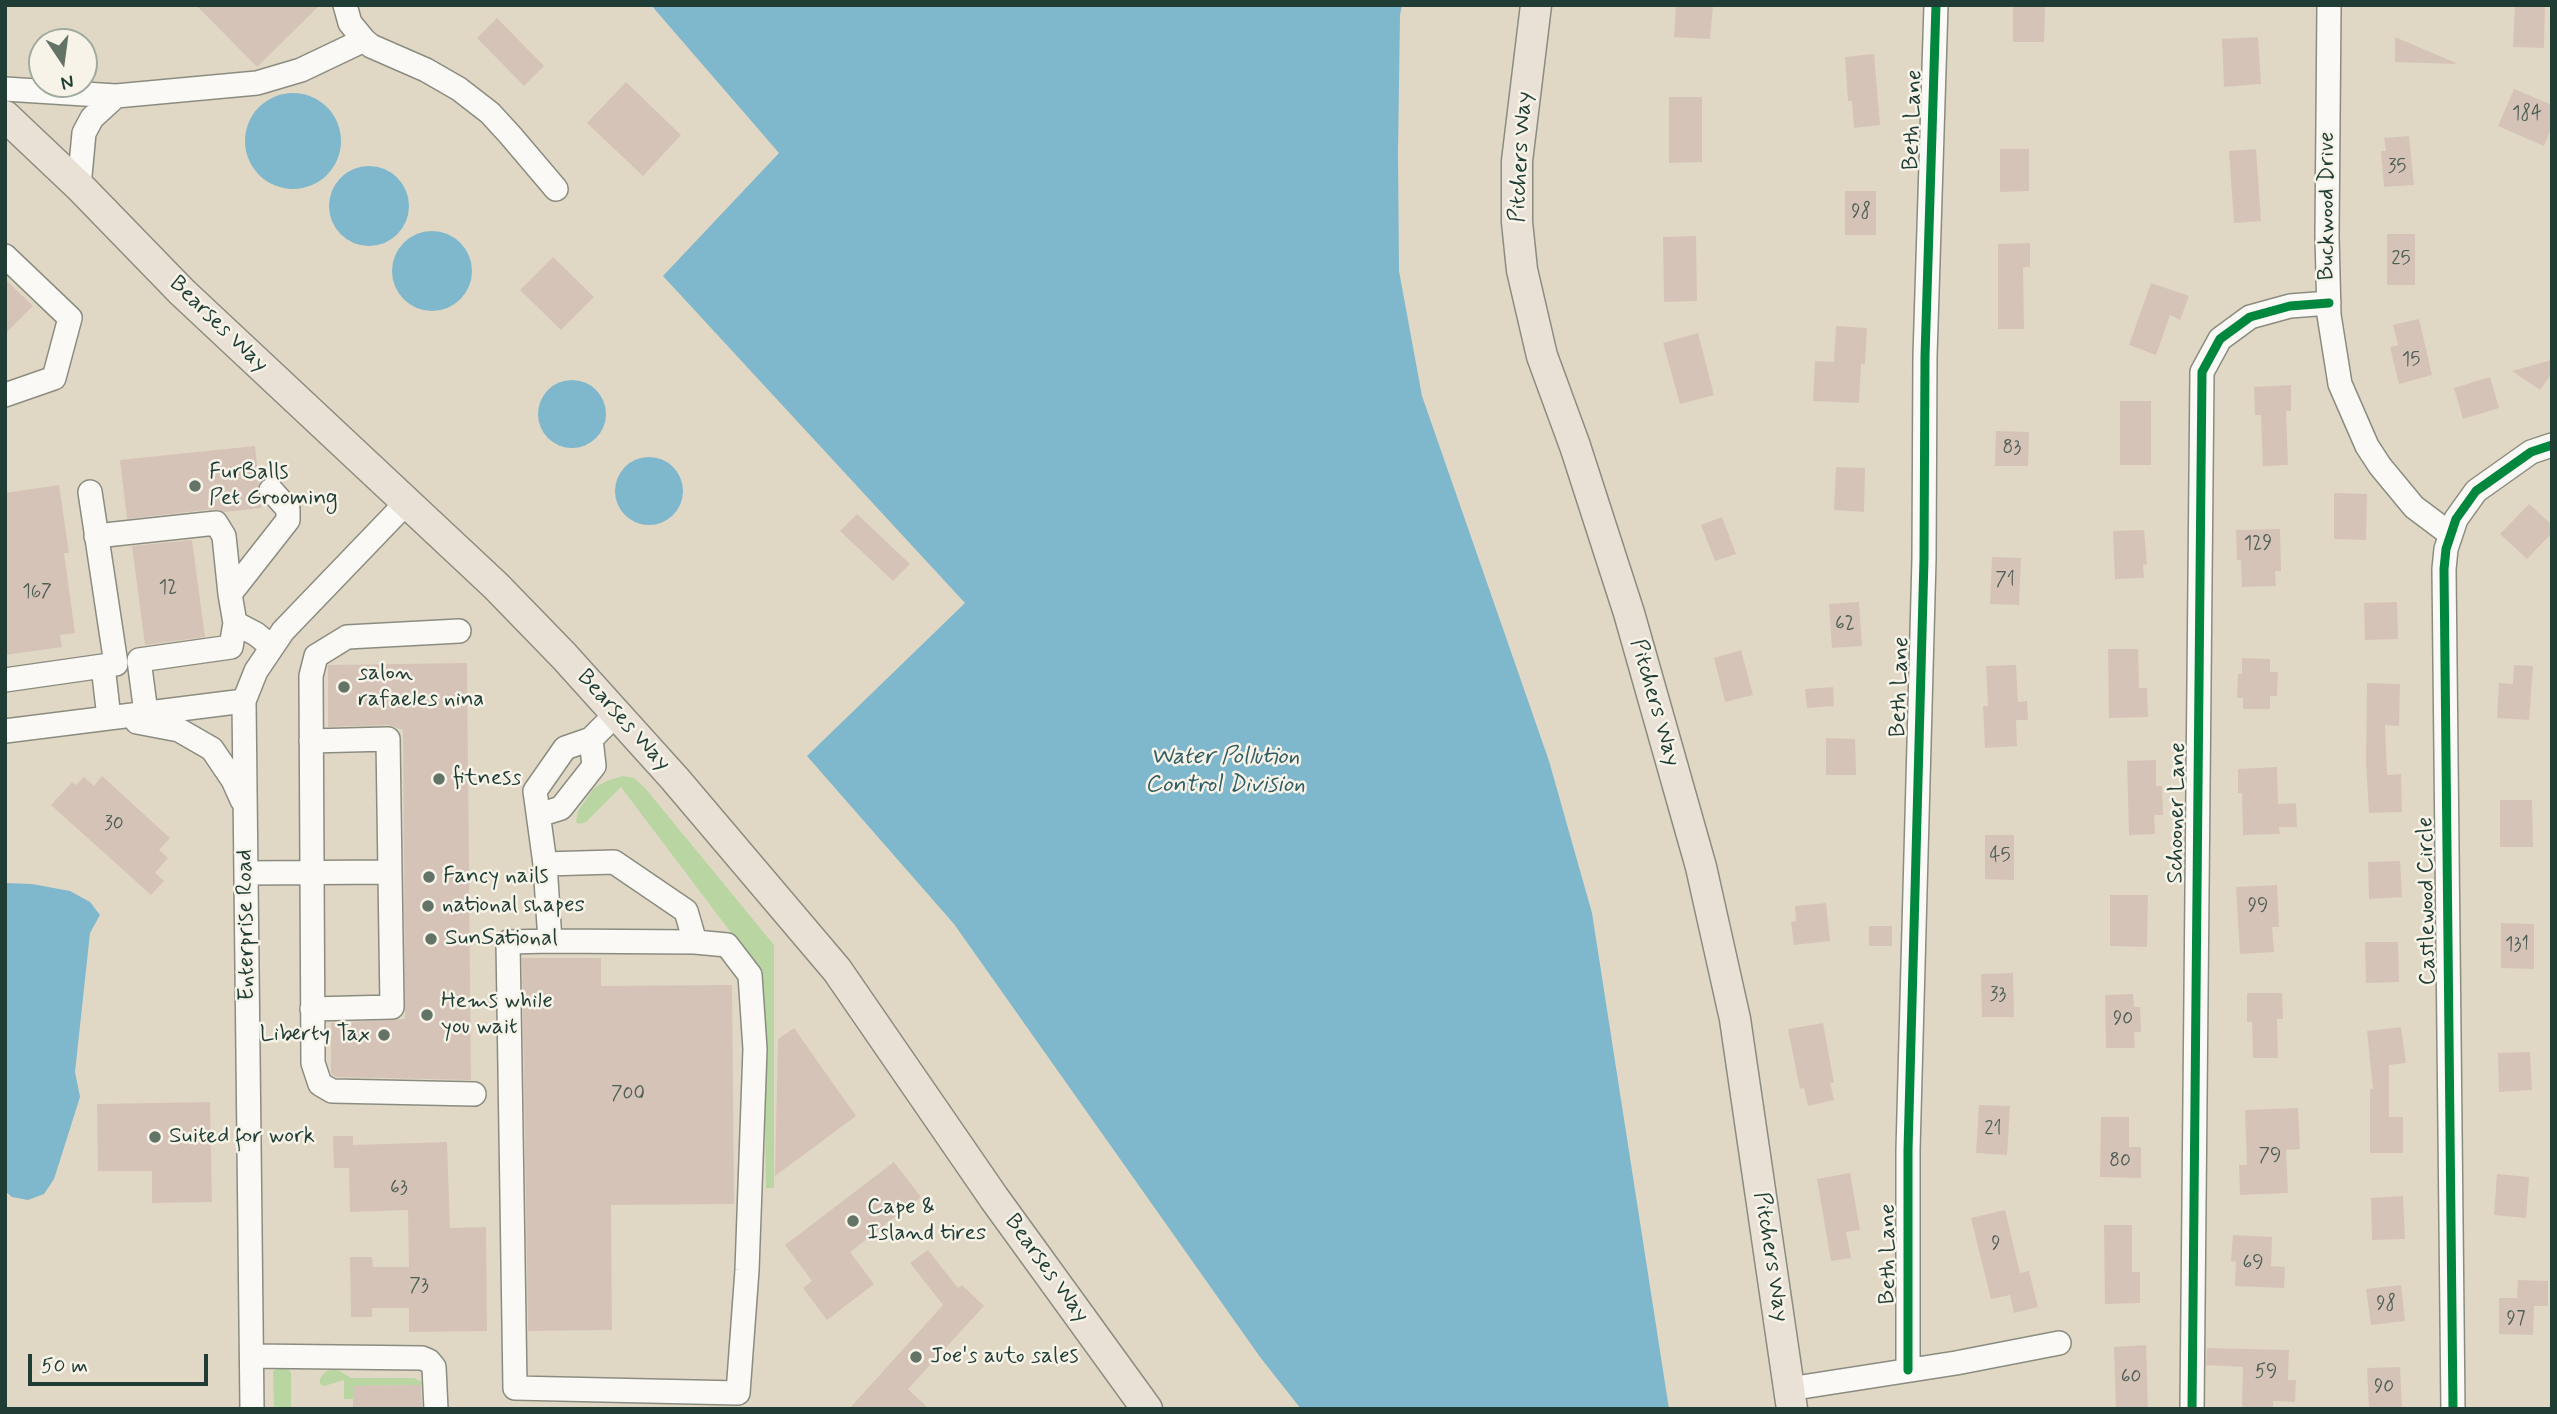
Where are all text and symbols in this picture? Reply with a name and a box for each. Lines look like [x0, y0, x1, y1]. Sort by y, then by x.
north arrow [28, 28, 98, 98]
text: N [58, 68, 76, 96]
street label: Beth Lane [1898, 69, 1930, 171]
street label: Pitchers Way [1505, 91, 1539, 223]
house number: 184 [2512, 104, 2542, 126]
street label: Buckwood Drive [2314, 132, 2342, 280]
house number: 35 [2388, 157, 2406, 179]
house number: 98 [1851, 202, 1871, 224]
house number: 25 [2391, 249, 2411, 271]
street label: Bearses Way [163, 271, 273, 379]
house number: 15 [2402, 350, 2420, 372]
house number: 83 [2003, 438, 2021, 460]
place label: FurBalls Pet Grooming [209, 459, 338, 513]
marker: FurBalls Pet Grooming [187, 478, 203, 494]
house number: 129 [2244, 534, 2272, 556]
house number: 71 [1995, 570, 2015, 592]
house number: 12 [159, 578, 177, 600]
house number: 167 [22, 582, 52, 604]
house number: 62 [1835, 614, 1855, 636]
street label: Pitchers Way [1623, 636, 1685, 770]
street label: Beth Lane [1885, 636, 1917, 738]
place label: salon rafaeles nina [358, 660, 484, 714]
street label: Bearses Way [570, 664, 676, 778]
marker: salon rafaeles nina [336, 679, 352, 695]
street label: Schooner Lane [2163, 742, 2193, 884]
water label: Water Pollution Control Division [1145, 744, 1305, 800]
place label: fitness [453, 765, 521, 793]
marker: fitness [431, 771, 447, 787]
house number: 30 [104, 814, 124, 836]
street label: Castlewood Circle [2413, 816, 2443, 986]
house number: 45 [1989, 846, 2011, 868]
street label: Enterprise Road [232, 849, 262, 1001]
place label: Fancy nails [443, 863, 549, 891]
marker: Fancy nails [421, 869, 437, 885]
place label: national shapes [442, 892, 585, 920]
house number: 99 [2248, 896, 2268, 918]
marker: national shapes [420, 898, 436, 914]
place label: SunSational [445, 925, 558, 953]
marker: SunSational [423, 931, 439, 947]
house number: 131 [2505, 935, 2529, 957]
house number: 33 [1990, 985, 2006, 1007]
place label: Hems while you wait [441, 988, 553, 1042]
marker: Hems while you wait [419, 1007, 435, 1023]
house number: 90 [2113, 1009, 2133, 1031]
place label: Liberty Tax [260, 1021, 370, 1049]
marker: Liberty Tax [376, 1027, 392, 1043]
house number: 700 [611, 1084, 645, 1106]
house number: 21 [1984, 1119, 2002, 1141]
place label: Suited for work [169, 1123, 315, 1151]
marker: Suited for work [147, 1129, 163, 1145]
house number: 79 [2259, 1146, 2281, 1168]
house number: 80 [2109, 1151, 2131, 1173]
house number: 63 [390, 1178, 408, 1200]
street label: Pitchers Way [1746, 1190, 1794, 1324]
place label: Cape & Island tires [867, 1194, 986, 1248]
street label: Beth Lane [1875, 1204, 1903, 1304]
street label: Bearses Way [997, 1209, 1095, 1329]
marker: Cape & Island tires [845, 1213, 861, 1229]
house number: 9 [1991, 1234, 2001, 1256]
house number: 69 [2242, 1253, 2264, 1275]
house number: 73 [409, 1276, 429, 1298]
house number: 98 [2376, 1294, 2396, 1316]
house number: 97 [2507, 1309, 2525, 1331]
scale bar [32, 1340, 212, 1384]
place label: Joe's auto sales [930, 1343, 1079, 1371]
marker: Joe's auto sales [908, 1349, 924, 1365]
text: 50 m [41, 1352, 88, 1380]
house number: 59 [2255, 1362, 2277, 1384]
house number: 60 [2121, 1367, 2141, 1389]
house number: 90 [2374, 1377, 2394, 1399]

